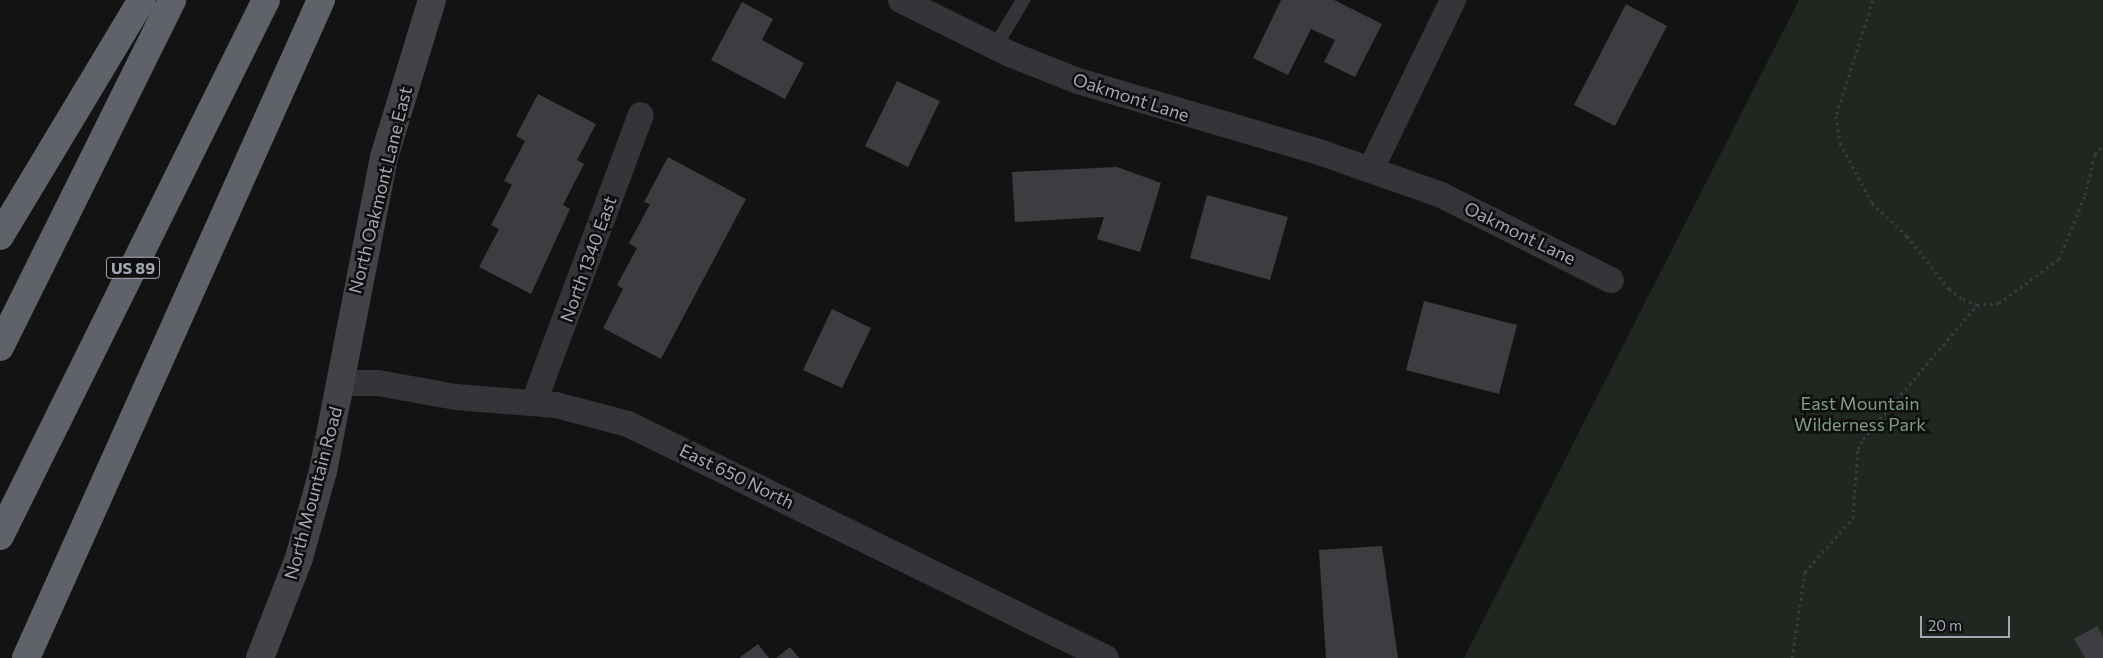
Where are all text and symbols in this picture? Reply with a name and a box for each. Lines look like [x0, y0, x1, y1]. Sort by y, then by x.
street label: Oakmont Lane [1070, 68, 1192, 126]
street label: North Oakmont Lane East [344, 84, 416, 296]
street label: North 1340 East [555, 193, 621, 325]
street label: Oakmont Lane [1461, 197, 1579, 269]
road number: US 89 [106, 254, 160, 282]
park label: East Mountain Wilderness Park [1794, 393, 1926, 436]
street label: North Mountain Road [280, 404, 346, 582]
street label: East 650 North [676, 439, 798, 513]
scale bar [1923, 606, 2013, 638]
text: 20 m [1928, 616, 1962, 634]

